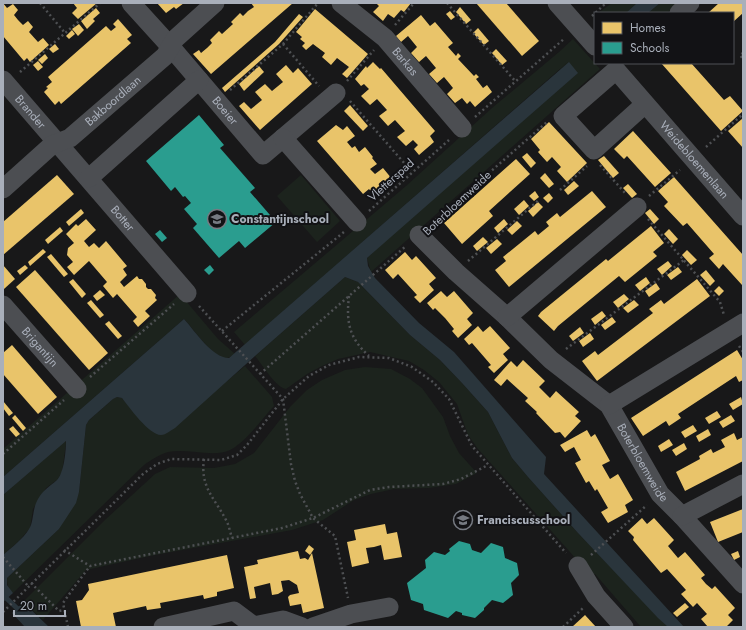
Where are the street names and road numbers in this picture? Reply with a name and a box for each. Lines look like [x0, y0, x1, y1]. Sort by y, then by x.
street label: Barkas [388, 43, 423, 80]
street label: Bakboordlaan [81, 71, 145, 130]
street label: Brander [11, 91, 51, 133]
street label: Boeier [208, 92, 243, 130]
street label: Weidebloemenlaan [655, 117, 733, 203]
street label: Vletterspad [364, 154, 418, 206]
street label: Boterbloemweide [419, 166, 495, 240]
street label: Botter [106, 201, 140, 236]
street label: Brigantijn [17, 323, 63, 371]
street label: Boterbloemweide [612, 420, 672, 506]

